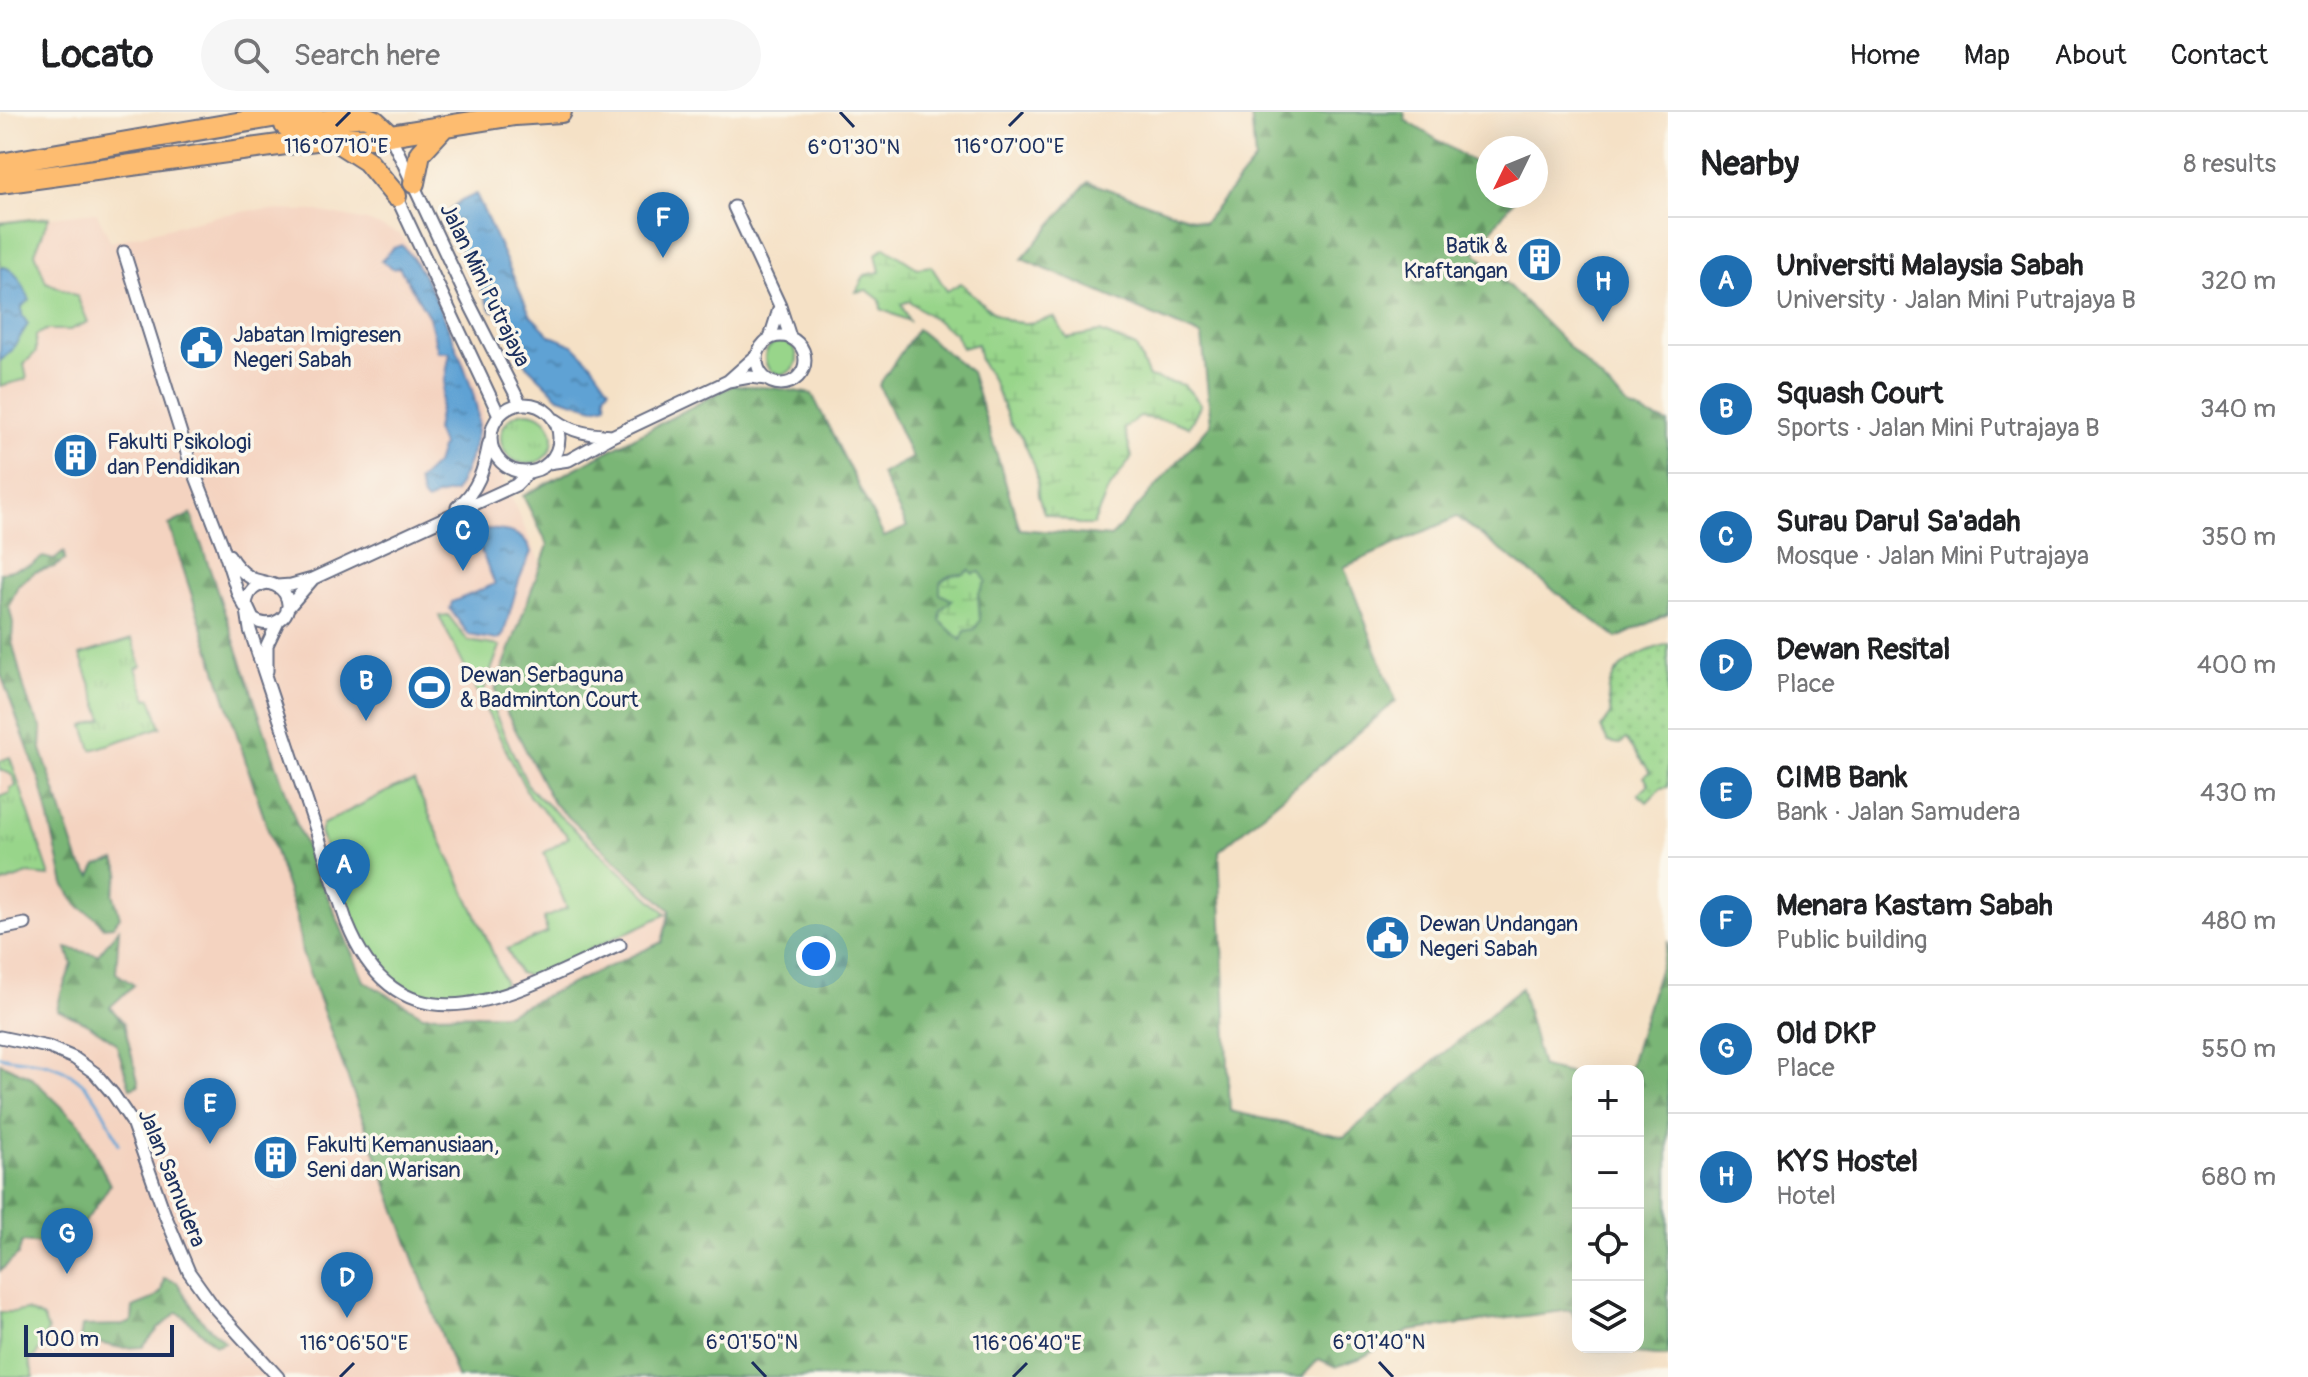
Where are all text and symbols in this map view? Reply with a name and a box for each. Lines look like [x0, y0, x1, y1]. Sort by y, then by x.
search box [201, 19, 761, 91]
text: Locato [40, 31, 153, 79]
icon: search [229, 33, 273, 77]
text: Search here [293, 37, 440, 74]
text: Home [1849, 38, 1920, 73]
text: Map [1964, 38, 2010, 73]
text: About [2054, 38, 2127, 73]
text: Contact [2171, 38, 2268, 73]
text: 116°07'10"E [284, 134, 388, 159]
text: 116°07'00"E [954, 134, 1064, 159]
text: 6°01'30"N [808, 135, 900, 160]
north arrow [1476, 136, 1548, 208]
text: Nearby [1700, 143, 1799, 186]
text: 8 results [2183, 148, 2276, 180]
pin: F [637, 192, 689, 258]
street label: Jalan Mini Putrajaya [433, 199, 537, 371]
place label: Batik & Kraftangan [1404, 232, 1508, 285]
building icon: Batik & Kraftangan [1515, 235, 1563, 283]
text: Universiti Malaysia Sabah [1776, 247, 2084, 284]
pin: H [1577, 256, 1629, 322]
text: A [1718, 265, 1734, 297]
text: 320 m [2200, 265, 2276, 297]
text: University · Jalan Mini Putrajaya B [1776, 284, 2136, 316]
place label: Jabatan Imigresen Negeri Sabah [233, 321, 401, 374]
public building icon: Jabatan Imigresen Negeri Sabah [178, 324, 226, 372]
text: Squash Court [1776, 375, 1943, 412]
text: B [1719, 393, 1733, 425]
text: 340 m [2200, 393, 2276, 425]
text: Sports · Jalan Mini Putrajaya B [1776, 412, 2100, 444]
place label: Fakulti Psikologi dan Pendidikan [107, 428, 251, 481]
building icon: Fakulti Psikologi dan Pendidikan [52, 431, 100, 479]
text: Surau Darul Sa'adah [1776, 503, 2021, 540]
pin: C [437, 505, 489, 571]
text: C [1718, 521, 1734, 553]
text: 350 m [2201, 521, 2276, 553]
text: Mosque · Jalan Mini Putrajaya [1776, 540, 2089, 572]
text: Dewan Resital [1776, 631, 1950, 668]
text: D [1718, 649, 1734, 681]
text: 400 m [2197, 649, 2276, 681]
pin: B [340, 655, 392, 721]
place label: Dewan Serbaguna & Badminton Court [460, 661, 638, 714]
sports icon: Dewan Serbaguna & Badminton Court [405, 664, 453, 712]
text: Place [1776, 668, 1835, 700]
text: CIMB Bank [1776, 759, 1908, 796]
text: E [1719, 777, 1733, 809]
text: 430 m [2200, 777, 2276, 809]
text: Bank · Jalan Samudera [1776, 796, 2020, 828]
pin: A [318, 839, 370, 905]
text: Menara Kastam Sabah [1776, 887, 2053, 924]
text: F [1718, 905, 1734, 937]
text: 480 m [2201, 905, 2276, 937]
place label: Dewan Undangan Negeri Sabah [1419, 910, 1578, 963]
public building icon: Dewan Undangan Negeri Sabah [1364, 913, 1412, 961]
text: Public building [1776, 924, 1927, 956]
your location [796, 936, 836, 976]
text: Old DKP [1776, 1015, 1877, 1052]
text: G [1717, 1033, 1735, 1065]
text: 550 m [2201, 1033, 2276, 1065]
text: Place [1776, 1052, 1835, 1084]
map controls [1572, 1065, 1644, 1353]
button: + [1572, 1065, 1644, 1137]
pin: E [184, 1078, 236, 1144]
street label: Jalan Samudera [132, 1105, 212, 1251]
place label: Fakulti Kemanusiaan, Seni dan Warisan [306, 1131, 499, 1184]
building icon: Fakulti Kemanusiaan, Seni dan Warisan [251, 1134, 299, 1182]
button: − [1572, 1137, 1644, 1209]
text: KYS Hostel [1776, 1143, 1918, 1180]
text: H [1718, 1161, 1734, 1193]
text: 680 m [2201, 1161, 2276, 1193]
text: Hotel [1776, 1180, 1836, 1212]
pin: G [41, 1208, 93, 1274]
button: locate [1572, 1209, 1644, 1281]
pin: D [321, 1252, 373, 1318]
button: layers [1572, 1281, 1644, 1353]
scale bar [24, 1321, 174, 1357]
text: 100 m [36, 1325, 99, 1353]
text: 6°01'50"N [706, 1330, 798, 1355]
text: 6°01'40"N [1333, 1330, 1425, 1355]
text: 116°06'50"E [300, 1331, 408, 1356]
text: 116°06'40"E [972, 1331, 1082, 1356]

